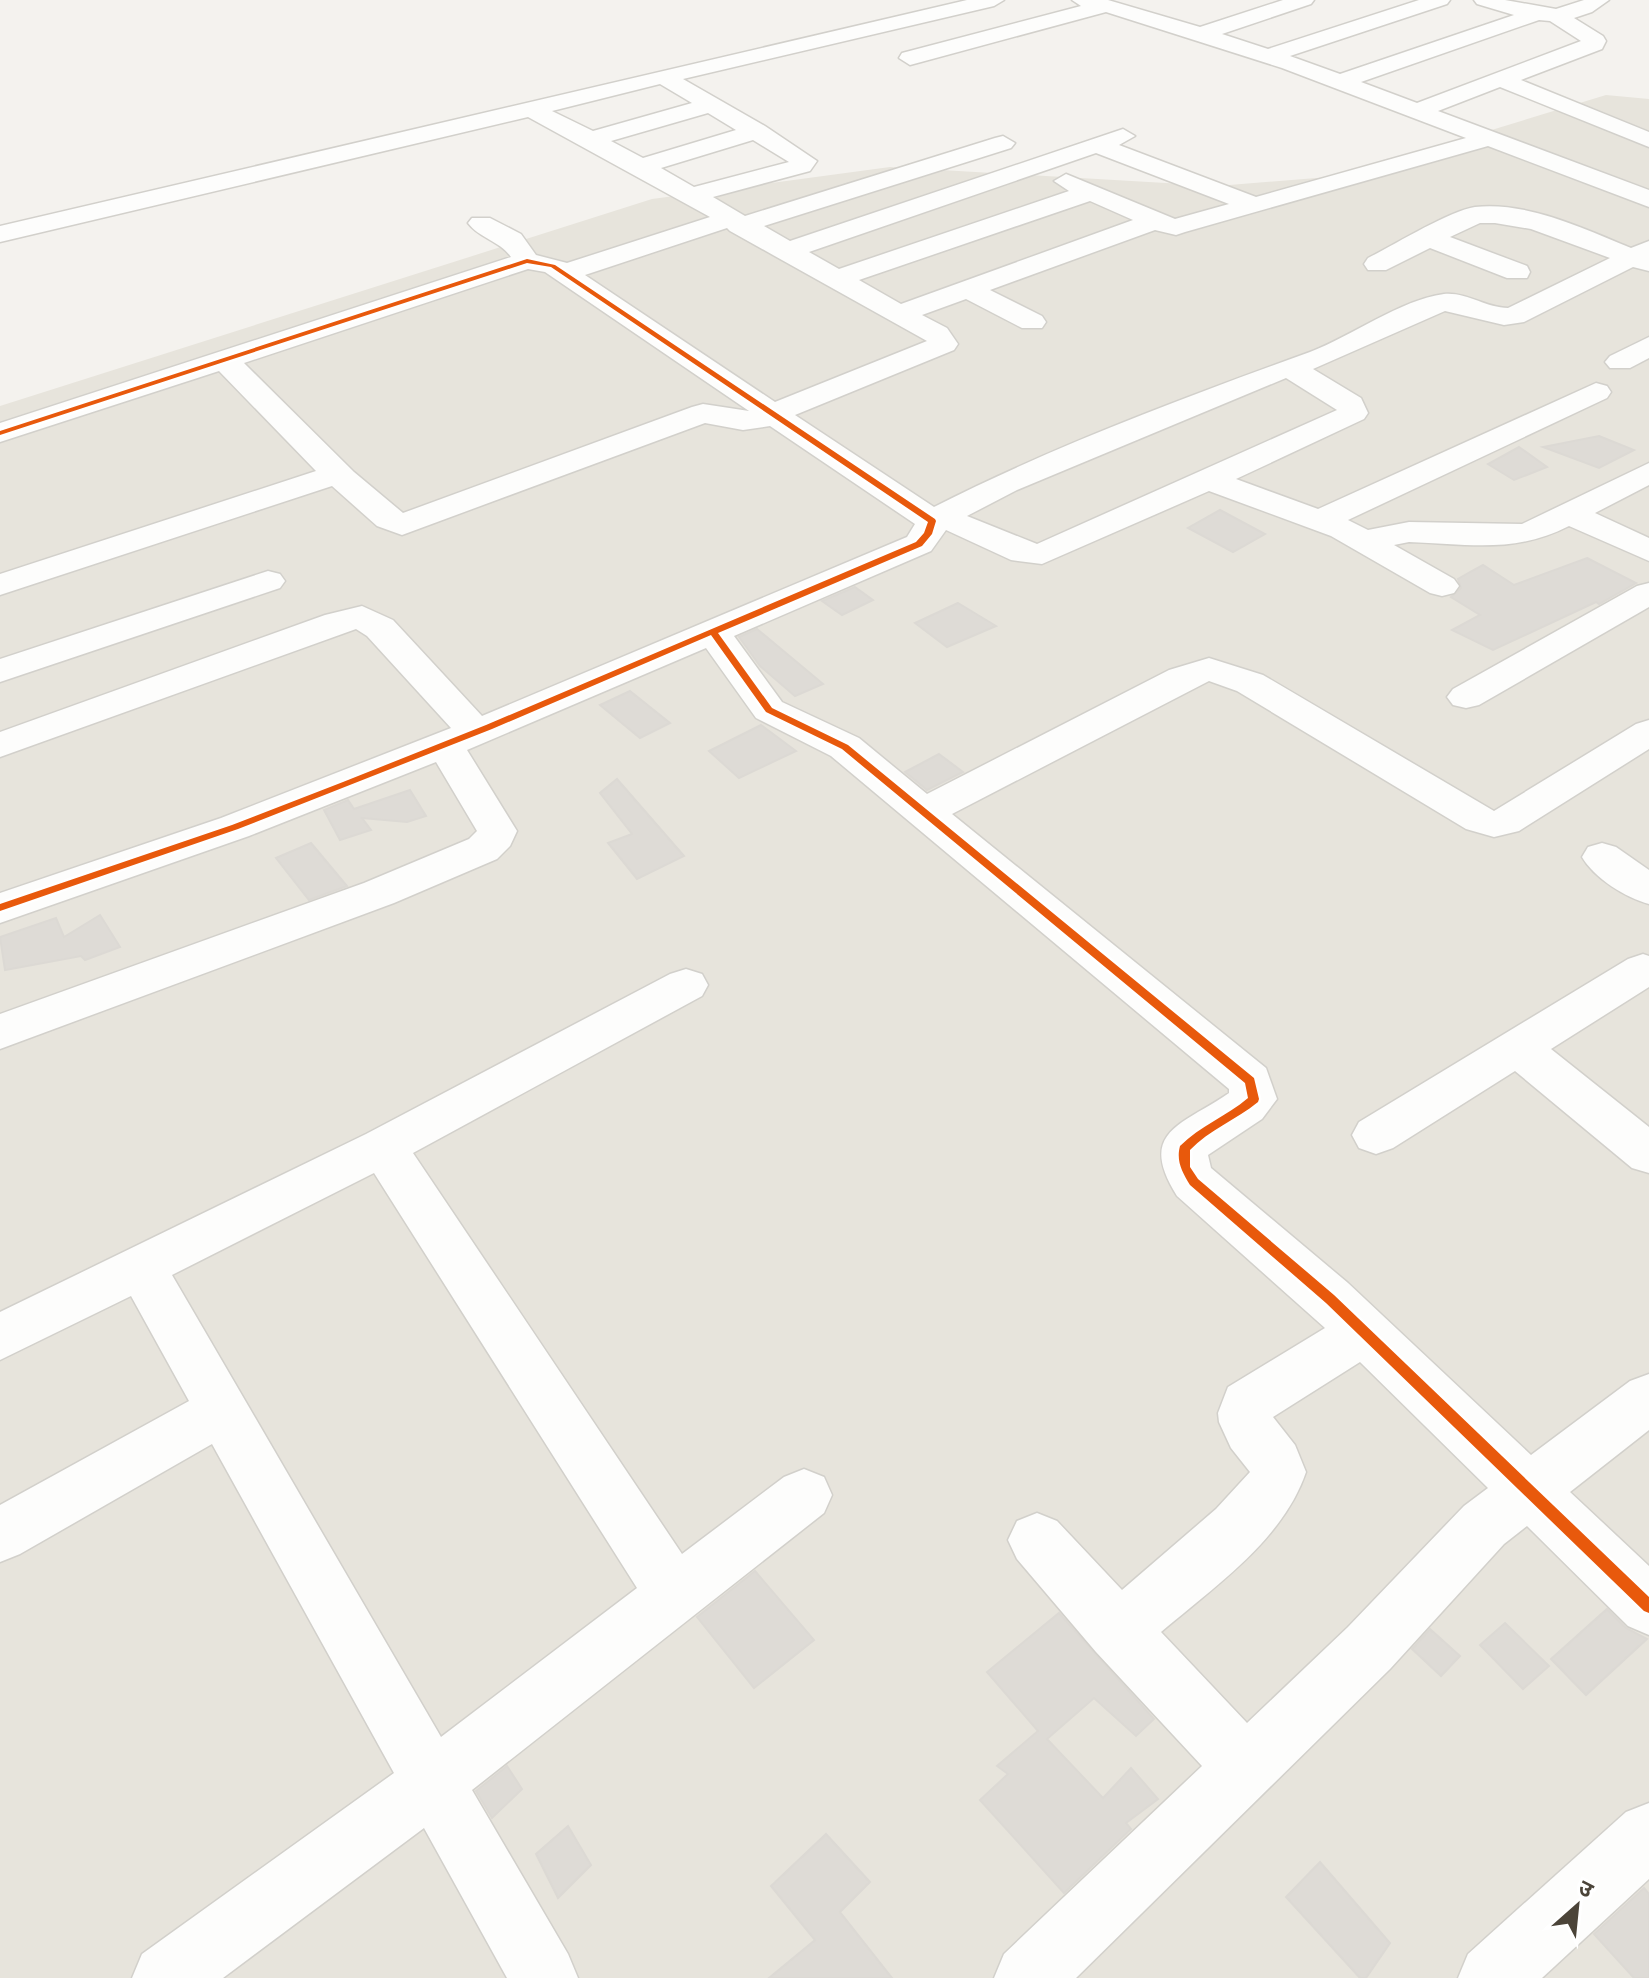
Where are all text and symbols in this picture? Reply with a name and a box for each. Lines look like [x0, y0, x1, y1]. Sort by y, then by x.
north arrow [1537, 1866, 1617, 1946]
text: उ [1573, 1873, 1599, 1906]

